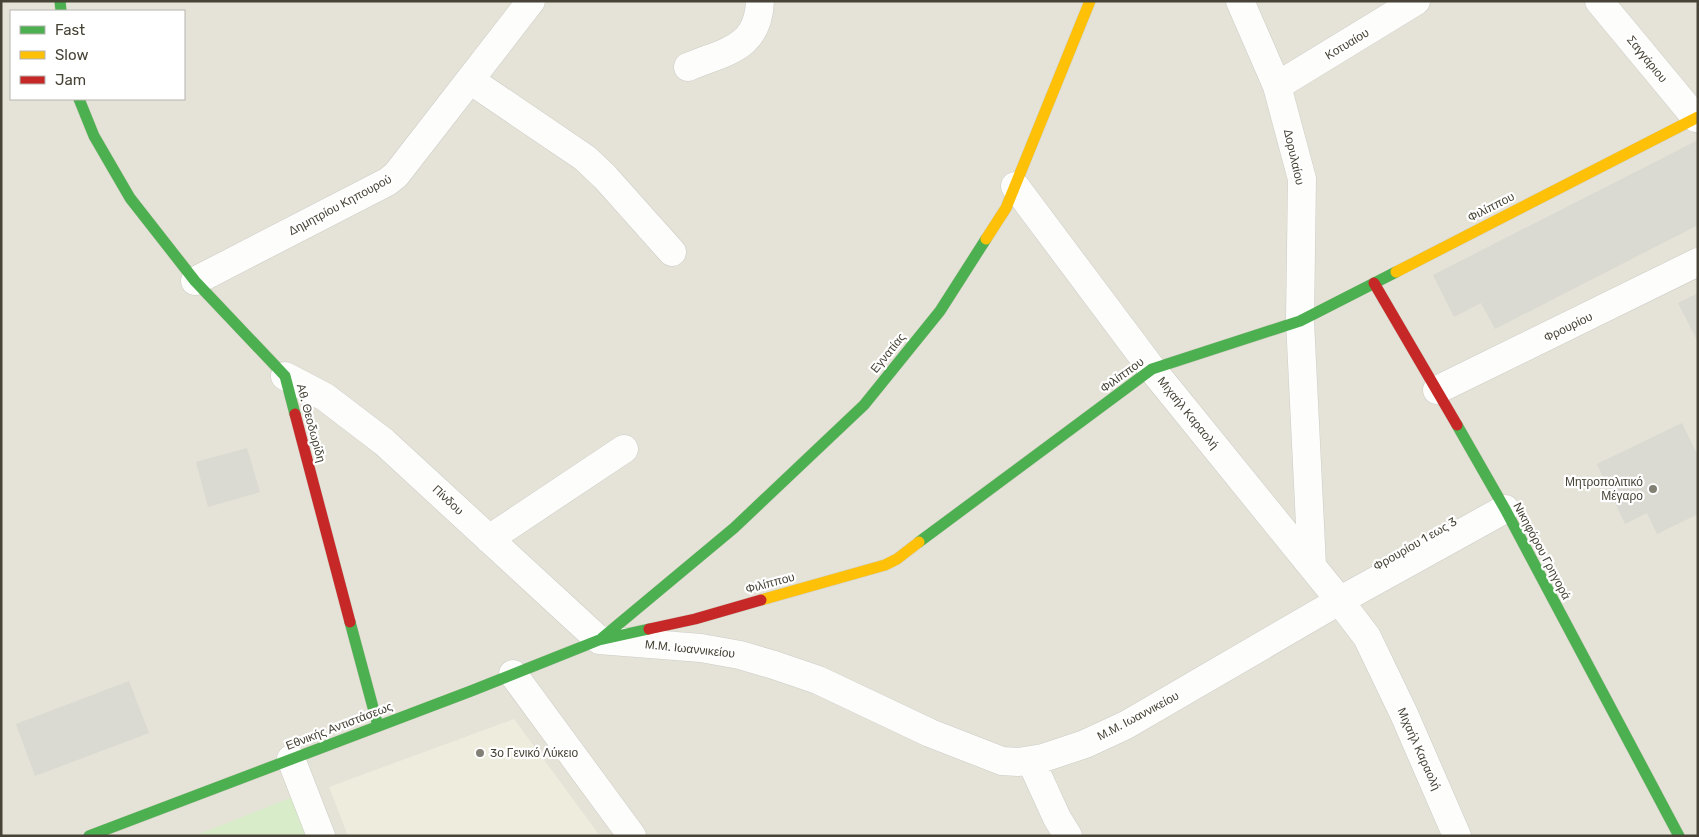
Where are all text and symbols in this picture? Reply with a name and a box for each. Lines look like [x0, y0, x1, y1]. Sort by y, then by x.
legend [10, 10, 185, 100]
text: Fast [55, 21, 85, 39]
street label: Κοτυαίου [1323, 26, 1371, 62]
street label: Σαγγάριου [1624, 33, 1670, 85]
text: Slow [55, 46, 88, 64]
text: Jam [55, 71, 86, 89]
street label: Δορυλαίου [1281, 128, 1307, 186]
street label: Δημητρίου Κηπουρού [286, 172, 394, 238]
street label: Φιλίππου [1465, 189, 1517, 225]
street label: Φρουρίου [1541, 309, 1595, 345]
street label: Εγνατίας [868, 330, 908, 376]
street label: Φιλίππου [1097, 354, 1147, 396]
street label: Μιχαήλ Καραολή [1155, 374, 1221, 452]
street label: Αθ. Θεοδωρίδη [294, 382, 328, 464]
place label: Μητροπολιτικό Μέγαρο [1565, 475, 1643, 503]
street label: Πίνδου [430, 482, 466, 518]
marker: Μητροπολιτικό Μέγαρο [1647, 483, 1659, 495]
street label: Νικηφόρου Γρηγορά [1510, 500, 1574, 602]
street label: Φρουρίου 1 εως 3 [1371, 514, 1459, 574]
street label: Φιλίππου [744, 570, 796, 596]
street label: Μ.Μ. Ιωαννικείου [644, 637, 736, 661]
street label: Μ.Μ. Ιωαννικείου [1095, 689, 1181, 743]
street label: Εθνικής Αντιστάσεως [284, 699, 394, 753]
street label: Μιχαήλ Καραολή [1395, 706, 1443, 792]
place label: 3ο Γενικό Λύκειο [490, 746, 579, 760]
marker: 3ο Γενικό Λύκειο [474, 747, 486, 759]

